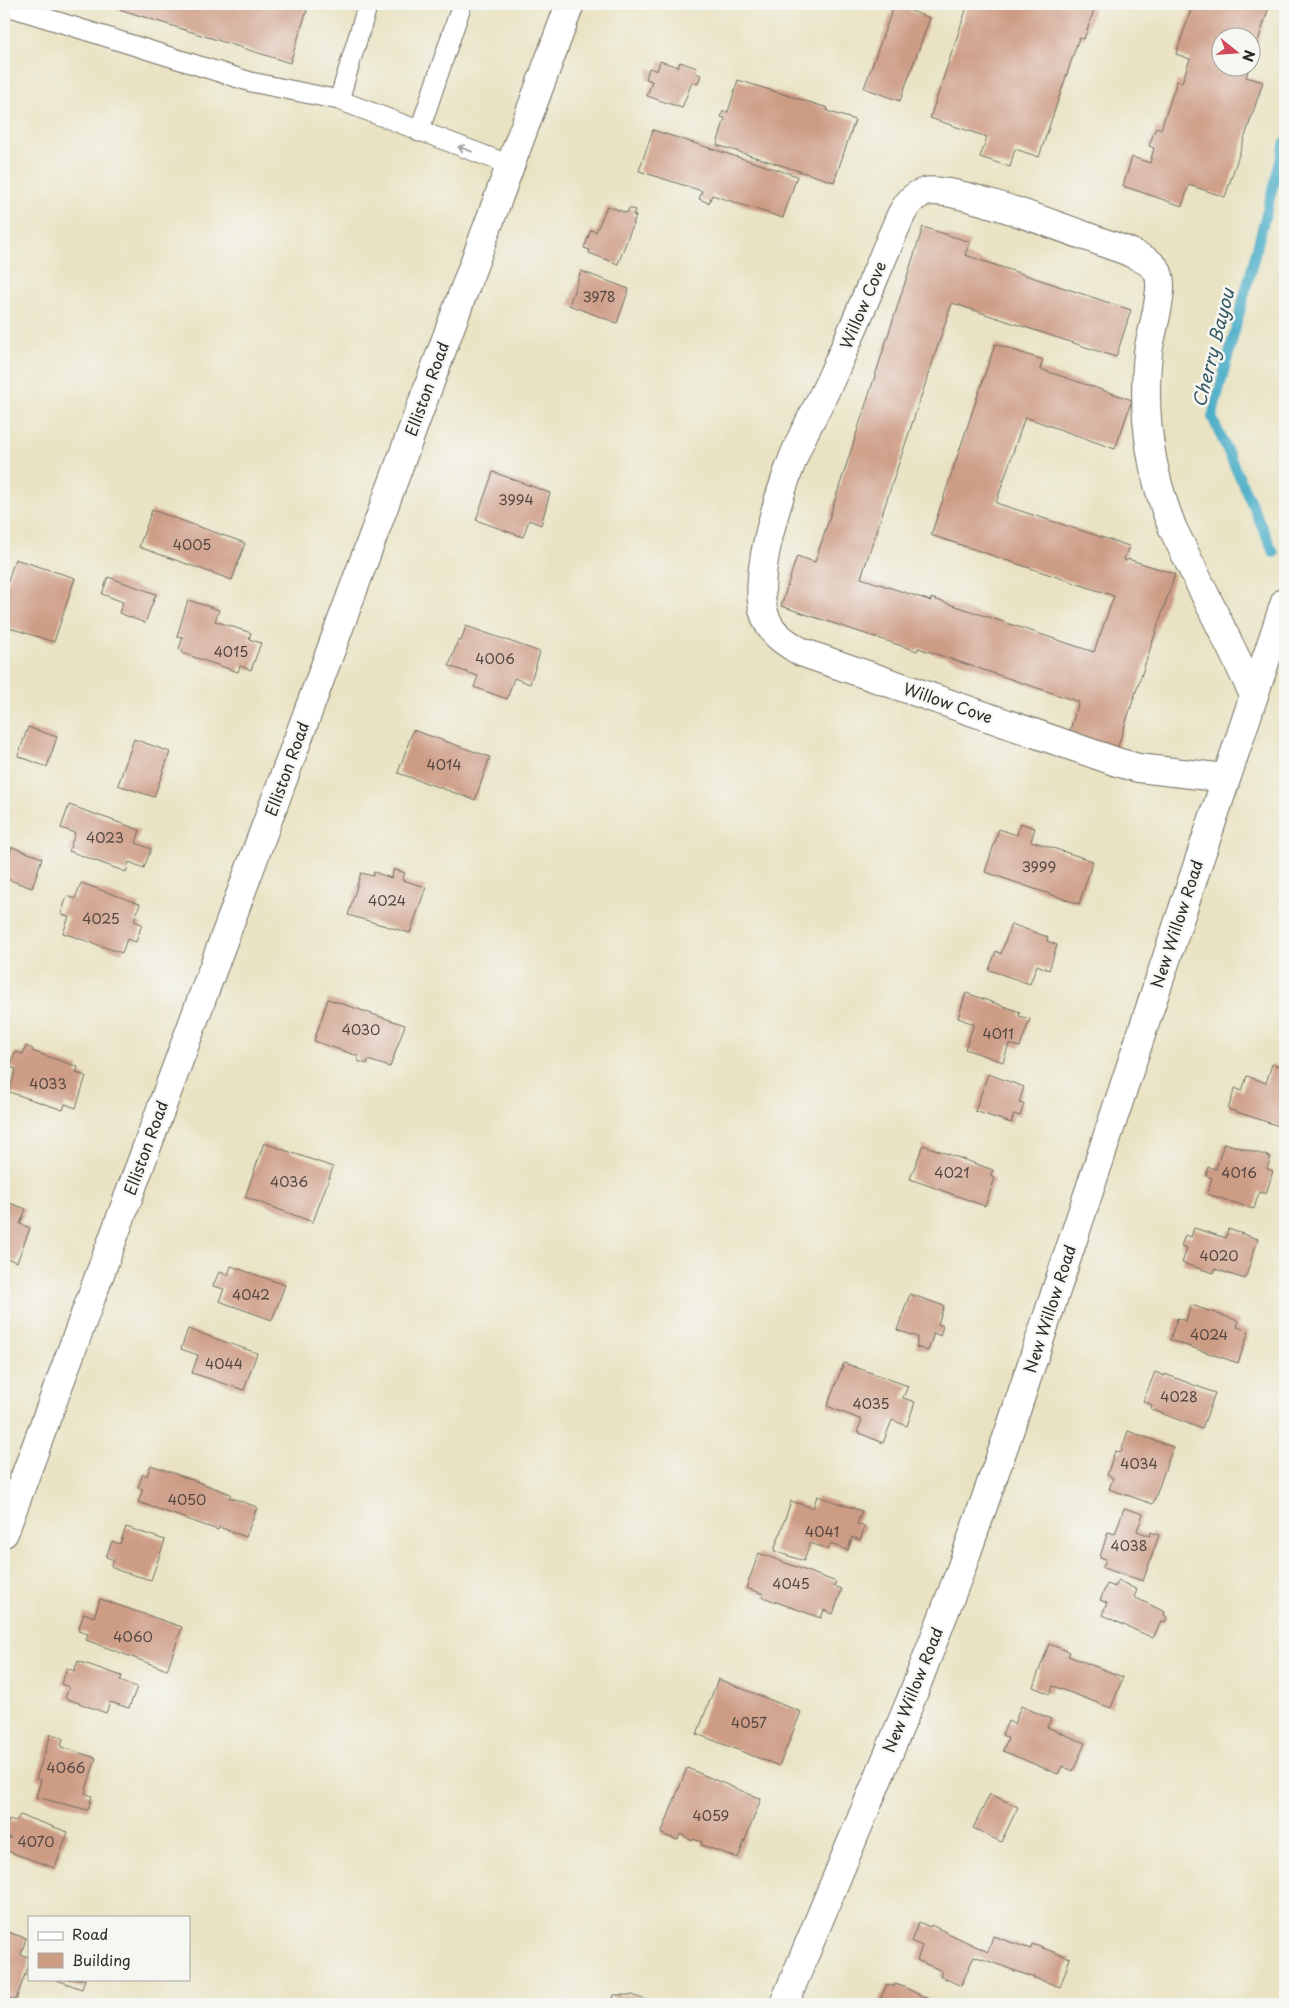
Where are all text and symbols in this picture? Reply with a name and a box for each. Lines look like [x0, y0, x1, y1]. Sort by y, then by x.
north arrow [1212, 28, 1262, 78]
text: N [1237, 48, 1261, 64]
one-way arrow [457, 144, 473, 153]
street label: Willow Cove [833, 257, 891, 352]
water label: Cherry Bayou [1185, 284, 1241, 410]
house number: 3978 [582, 286, 616, 307]
street label: Elliston Road [398, 338, 454, 439]
house number: 3994 [498, 489, 534, 510]
house number: 4005 [173, 534, 211, 555]
house number: 4015 [214, 641, 248, 662]
house number: 4006 [475, 648, 515, 669]
street label: Willow Cove [900, 676, 996, 729]
street label: Elliston Road [258, 718, 314, 819]
house number: 4014 [426, 754, 462, 775]
house number: 4023 [86, 827, 124, 848]
house number: 3999 [1022, 856, 1056, 877]
street label: New Willow Road [1144, 856, 1208, 991]
house number: 4024 [368, 890, 406, 911]
house number: 4025 [82, 908, 120, 929]
house number: 4030 [342, 1019, 380, 1040]
house number: 4011 [982, 1023, 1014, 1044]
house number: 4033 [29, 1073, 67, 1094]
street label: Elliston Road [117, 1097, 173, 1198]
house number: 4021 [934, 1162, 970, 1183]
house number: 4016 [1221, 1162, 1257, 1183]
house number: 4036 [270, 1171, 308, 1192]
street label: New Willow Road [1017, 1241, 1081, 1376]
house number: 4020 [1199, 1245, 1239, 1266]
house number: 4042 [232, 1284, 270, 1305]
house number: 4024 [1190, 1324, 1228, 1345]
house number: 4044 [205, 1353, 243, 1374]
house number: 4028 [1160, 1386, 1198, 1407]
house number: 4035 [852, 1393, 890, 1414]
house number: 4034 [1120, 1453, 1158, 1474]
house number: 4050 [168, 1489, 206, 1510]
house number: 4041 [805, 1521, 839, 1542]
house number: 4038 [1110, 1535, 1148, 1556]
house number: 4045 [772, 1573, 810, 1594]
street label: New Willow Road [876, 1623, 948, 1756]
house number: 4060 [113, 1626, 153, 1647]
house number: 4057 [731, 1712, 767, 1733]
house number: 4066 [47, 1757, 85, 1778]
house number: 4059 [693, 1805, 730, 1826]
house number: 4070 [17, 1831, 55, 1852]
legend [28, 1916, 190, 1980]
text: Road [72, 1922, 108, 1945]
text: Building [72, 1948, 131, 1971]

